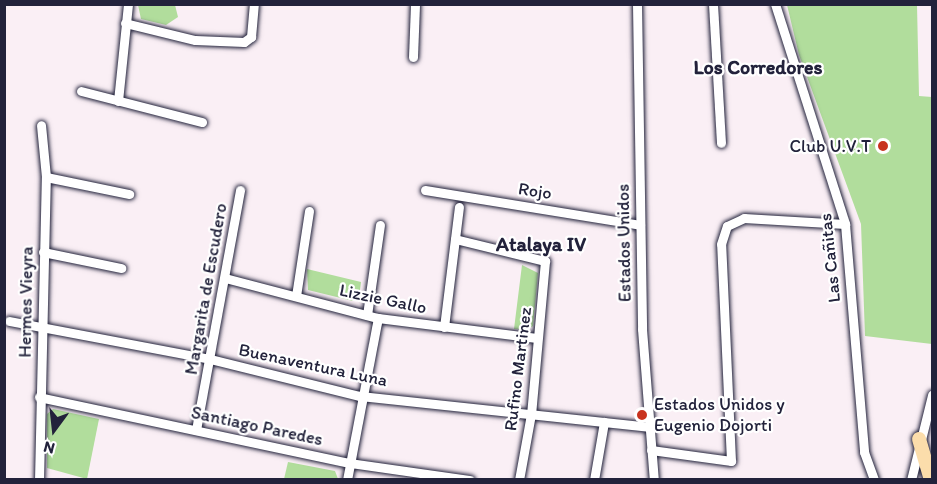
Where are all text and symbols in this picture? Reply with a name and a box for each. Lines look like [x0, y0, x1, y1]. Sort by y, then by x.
district label: Los Corredores [693, 55, 823, 79]
place label: Club U.V.T [789, 135, 871, 157]
marker: Club U.V.T [876, 139, 890, 153]
street label: Rojo [517, 178, 553, 204]
street label: Estados Unidos [612, 184, 636, 302]
street label: Margarita de Escudero [180, 202, 232, 376]
street label: Las Cañitas [815, 212, 845, 304]
district label: Atalaya IV [496, 232, 586, 256]
street label: Hermes Vieyra [14, 246, 38, 358]
street label: Lizzie Gallo [337, 279, 429, 319]
street label: Rufino Martinez [500, 306, 536, 432]
street label: Buenaventura Luna [237, 339, 389, 391]
place label: Estados Unidos y Eugenio Dojorti [654, 394, 785, 436]
north arrow [24, 400, 84, 460]
street label: Santiago Paredes [189, 402, 325, 450]
marker: Estados Unidos y Eugenio Dojorti [635, 408, 649, 422]
text: N [42, 437, 57, 458]

